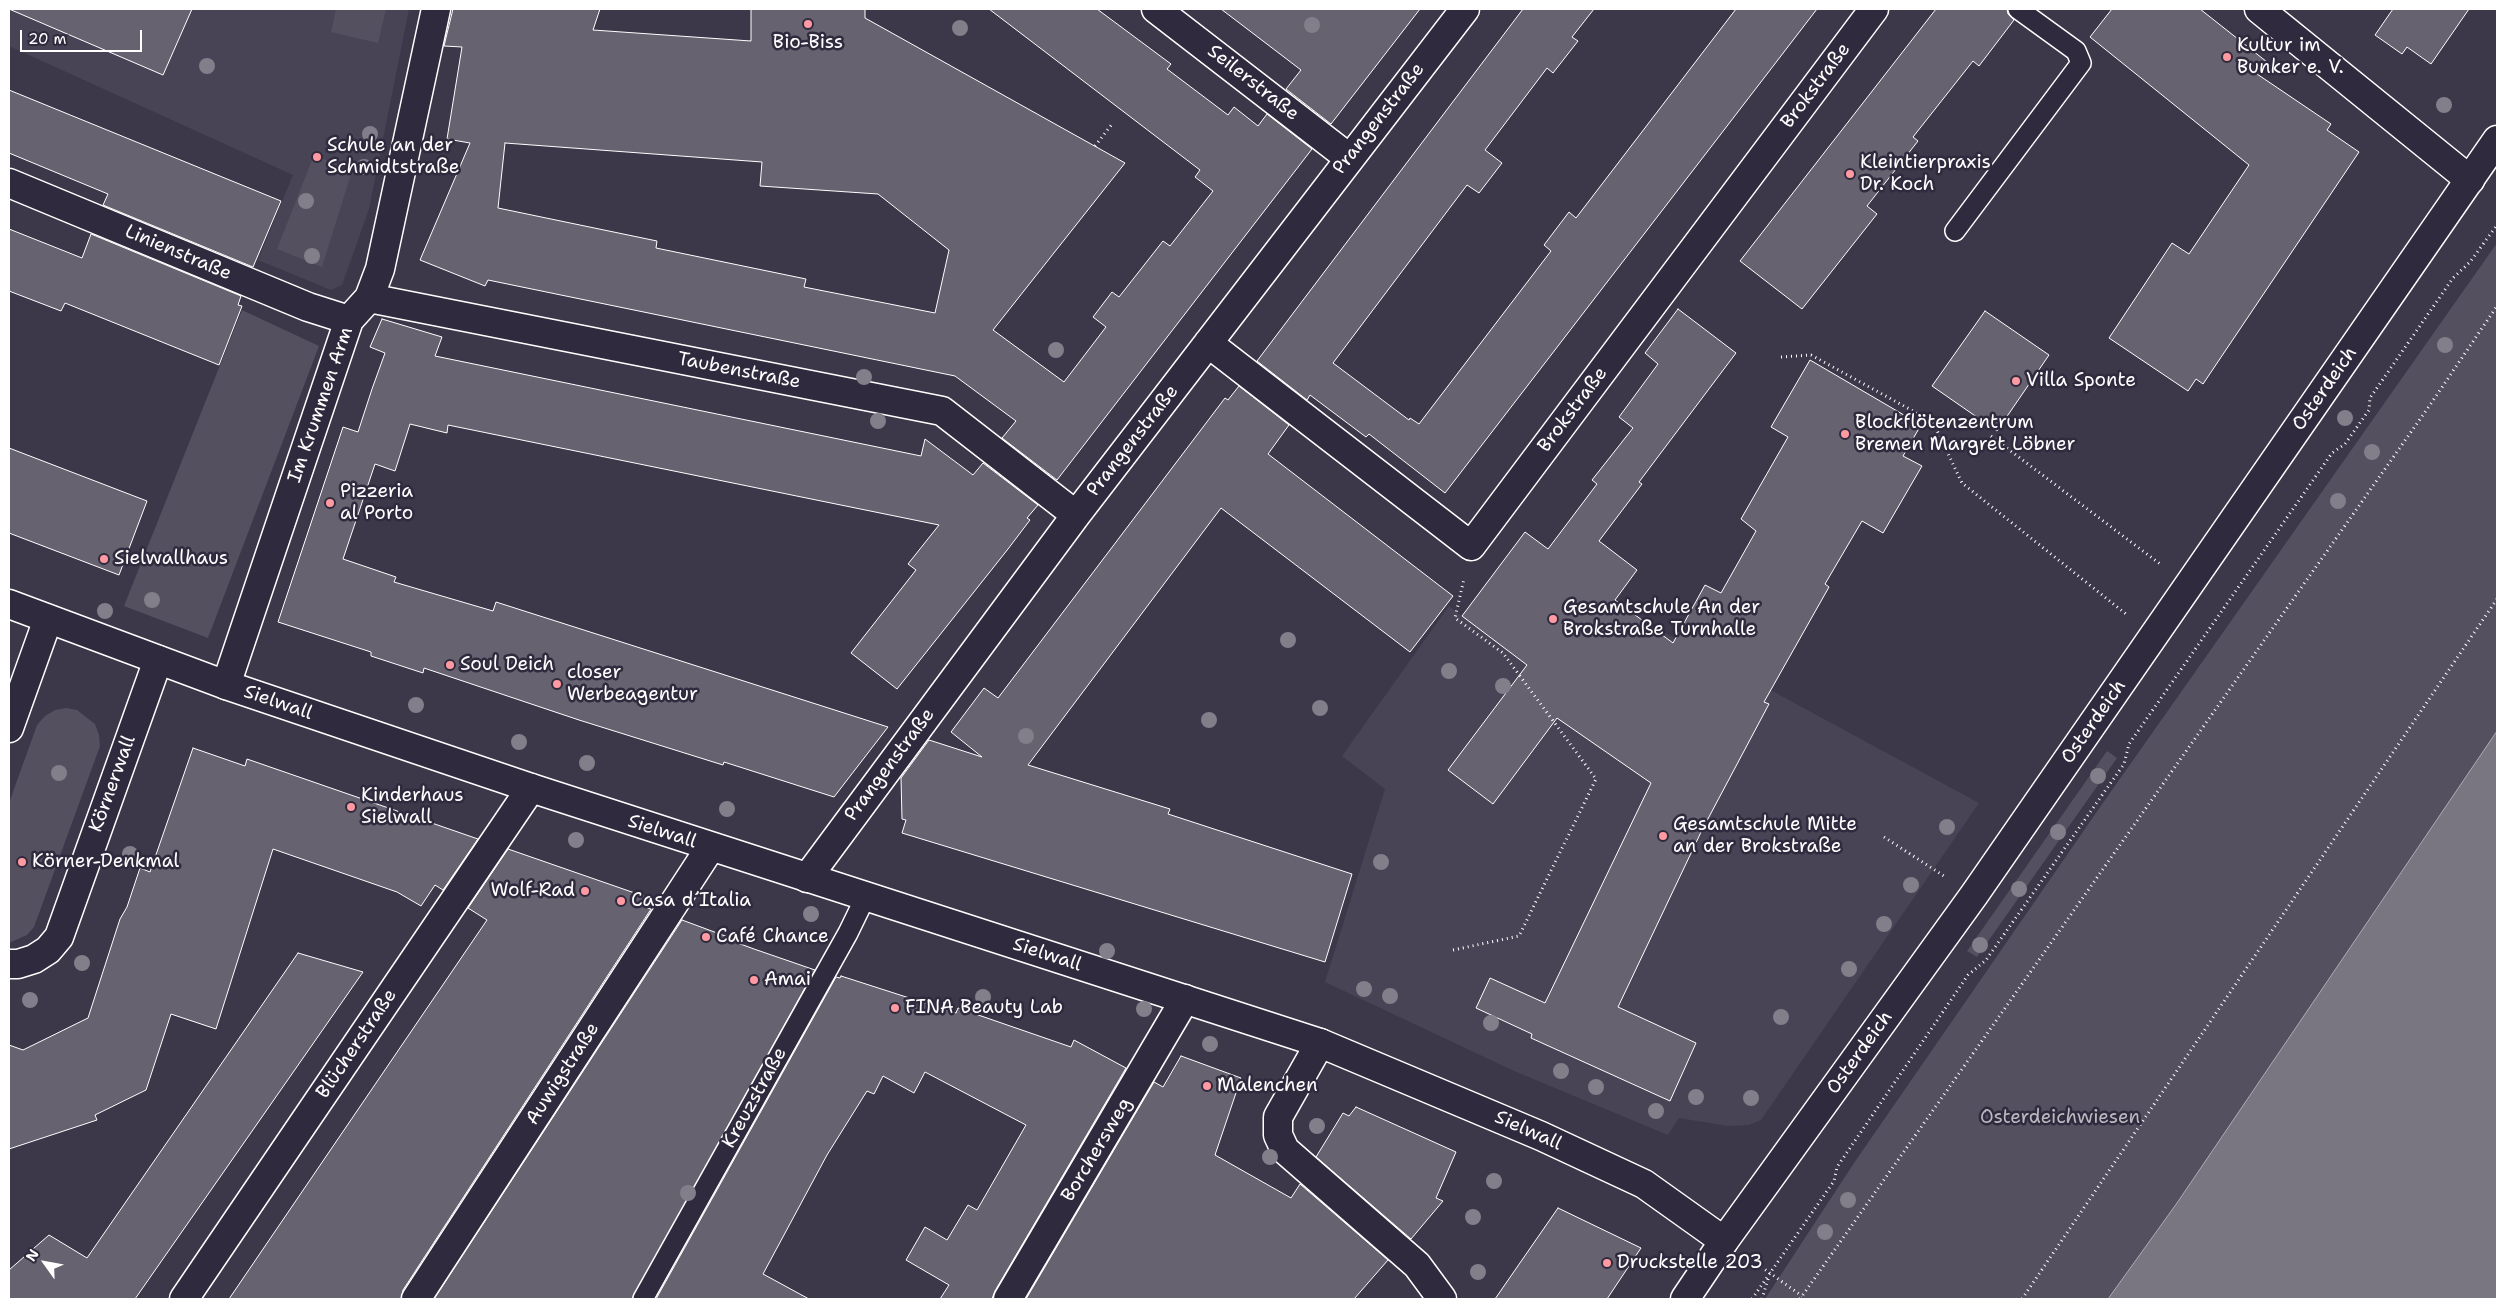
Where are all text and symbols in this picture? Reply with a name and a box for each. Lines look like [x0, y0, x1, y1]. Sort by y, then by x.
marker: Bio-Biss [802, 18, 814, 30]
scale bar [22, 20, 145, 52]
text: 20 m [28, 29, 67, 49]
place label: Bio-Biss [773, 32, 843, 54]
place label: Kultur im Bunker e. V. [2237, 35, 2344, 79]
street label: Brokstraße [1777, 39, 1855, 133]
street label: Seilerstraße [1203, 40, 1303, 126]
marker: Kultur im Bunker e. V. [2221, 51, 2233, 63]
street label: Prangenstraße [1328, 59, 1430, 179]
place label: Schule an der Schmidtstraße [327, 135, 460, 179]
marker: Schule an der Schmidtstraße [311, 151, 323, 163]
place label: Kleintierpraxis Dr. Koch [1860, 152, 1991, 196]
marker: Kleintierpraxis Dr. Koch [1844, 168, 1856, 180]
street label: Linienstraße [121, 220, 235, 286]
street label: Im Krummen Arm [284, 324, 358, 486]
street label: Osterdeich [2288, 343, 2362, 435]
street label: Taubenstraße [675, 348, 803, 394]
street label: Brokstraße [1534, 363, 1612, 457]
place label: Villa Sponte [2026, 370, 2136, 392]
marker: Villa Sponte [2010, 375, 2022, 387]
street label: Prangenstraße [1082, 381, 1184, 501]
place label: Blockflötenzentrum Bremen Margret Löbner [1855, 412, 2075, 456]
marker: Blockflötenzentrum Bremen Margret Löbner [1839, 428, 1851, 440]
place label: Pizzeria al Porto [340, 481, 413, 525]
marker: Pizzeria al Porto [324, 497, 336, 509]
place label: Sielwallhaus [114, 548, 228, 570]
marker: Sielwallhaus [98, 553, 110, 565]
place label: Gesamtschule An der Brokstraße Turnhalle [1563, 597, 1760, 641]
marker: Gesamtschule An der Brokstraße Turnhalle [1547, 613, 1559, 625]
place label: Soul Deich [460, 654, 554, 676]
marker: Soul Deich [444, 659, 456, 671]
place label: closer Werbeagentur [567, 662, 698, 706]
street label: Osterdeich [2057, 676, 2131, 768]
marker: closer Werbeagentur [551, 678, 563, 690]
street label: Sielwall [241, 681, 315, 725]
street label: Prangenstraße [840, 704, 940, 826]
street label: Körnerwall [85, 732, 141, 836]
place label: Kinderhaus Sielwall [361, 785, 464, 829]
marker: Kinderhaus Sielwall [345, 801, 357, 813]
street label: Sielwall [625, 810, 699, 854]
place label: Gesamtschule Mitte an der Brokstraße [1673, 814, 1857, 858]
marker: Gesamtschule Mitte an der Brokstraße [1657, 830, 1669, 842]
place label: Körner-Denkmal [32, 851, 179, 873]
marker: Körner-Denkmal [16, 856, 28, 868]
place label: Wolf-Rad [490, 880, 575, 902]
marker: Wolf-Rad [579, 885, 591, 897]
place label: Casa d´Italia [631, 890, 751, 912]
marker: Casa d´Italia [615, 895, 627, 907]
place label: Café Chance [716, 926, 829, 948]
marker: Café Chance [700, 931, 712, 943]
street label: Sielwall [1010, 933, 1084, 977]
place label: Amai [764, 969, 811, 991]
marker: Amai [748, 974, 760, 986]
street label: Blücherstraße [312, 985, 402, 1103]
place label: FINA Beauty Lab [905, 997, 1063, 1019]
marker: FINA Beauty Lab [889, 1002, 901, 1014]
street label: Osterdeich [1822, 1007, 1898, 1099]
street label: Auwigstraße [521, 1018, 605, 1130]
street label: Kreuzstraße [718, 1044, 792, 1152]
place label: Malenchen [1217, 1075, 1318, 1097]
marker: Malenchen [1201, 1080, 1213, 1092]
street label: Borchersweg [1057, 1094, 1137, 1206]
street label: Sielwall [1491, 1106, 1565, 1156]
park label: Osterdeichwiesen [1980, 1107, 2140, 1129]
north arrow [20, 1238, 70, 1288]
text: N [22, 1246, 43, 1265]
place label: Druckstelle 203 [1617, 1252, 1763, 1274]
marker: Druckstelle 203 [1601, 1257, 1613, 1269]

